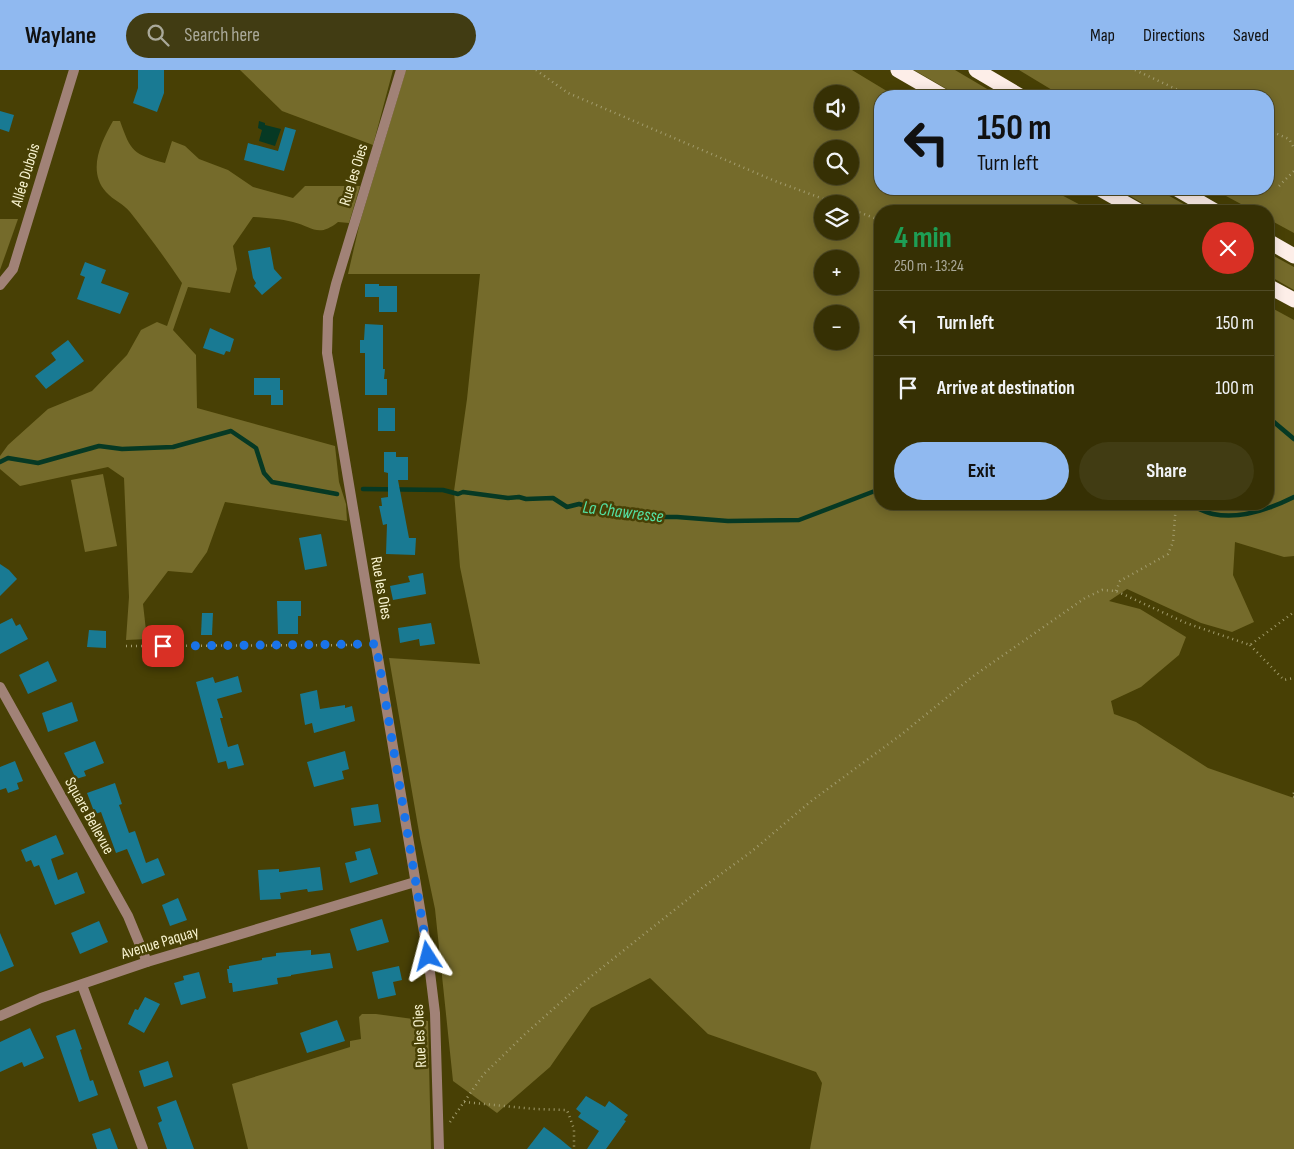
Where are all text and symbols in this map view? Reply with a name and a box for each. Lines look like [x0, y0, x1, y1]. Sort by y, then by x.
search box [126, 13, 476, 58]
text: Waylane [25, 21, 96, 50]
icon: search [144, 21, 172, 49]
text: Search here [184, 24, 260, 47]
text: Map [1090, 25, 1115, 46]
text: Directions [1143, 25, 1205, 46]
text: Saved [1233, 25, 1269, 46]
map controls [814, 85, 859, 350]
button: sound [814, 85, 859, 130]
text: 150 m [977, 107, 1051, 150]
icon: left [894, 110, 959, 175]
button: search [814, 140, 859, 185]
street label: Allée Dubois [7, 141, 45, 210]
street label: Rue les Oies [336, 141, 372, 208]
text: Turn left [977, 150, 1039, 177]
button: layers [814, 195, 859, 240]
text: 4 min [894, 220, 952, 256]
button: close [1202, 222, 1254, 274]
button: + [814, 250, 859, 295]
text: 250 m · 13:24 [894, 257, 964, 276]
button: − [814, 305, 859, 350]
icon: left [894, 309, 922, 337]
text: Turn left [937, 312, 994, 335]
text: 150 m [1216, 312, 1254, 335]
icon: arrive [894, 374, 922, 402]
text: Arrive at destination [937, 377, 1075, 400]
text: 100 m [1215, 377, 1254, 400]
button: Exit [894, 442, 1069, 500]
button: Share [1079, 442, 1254, 500]
water label: La Chawresse [581, 497, 665, 527]
street label: Rue les Oies [366, 555, 396, 621]
pin [142, 625, 184, 667]
icon: arrive [149, 632, 177, 660]
street label: Square Bellevue [60, 774, 118, 858]
street label: Avenue Paquay [118, 922, 201, 964]
position arrow [401, 929, 453, 981]
street label: Rue les Oies [409, 1003, 431, 1068]

